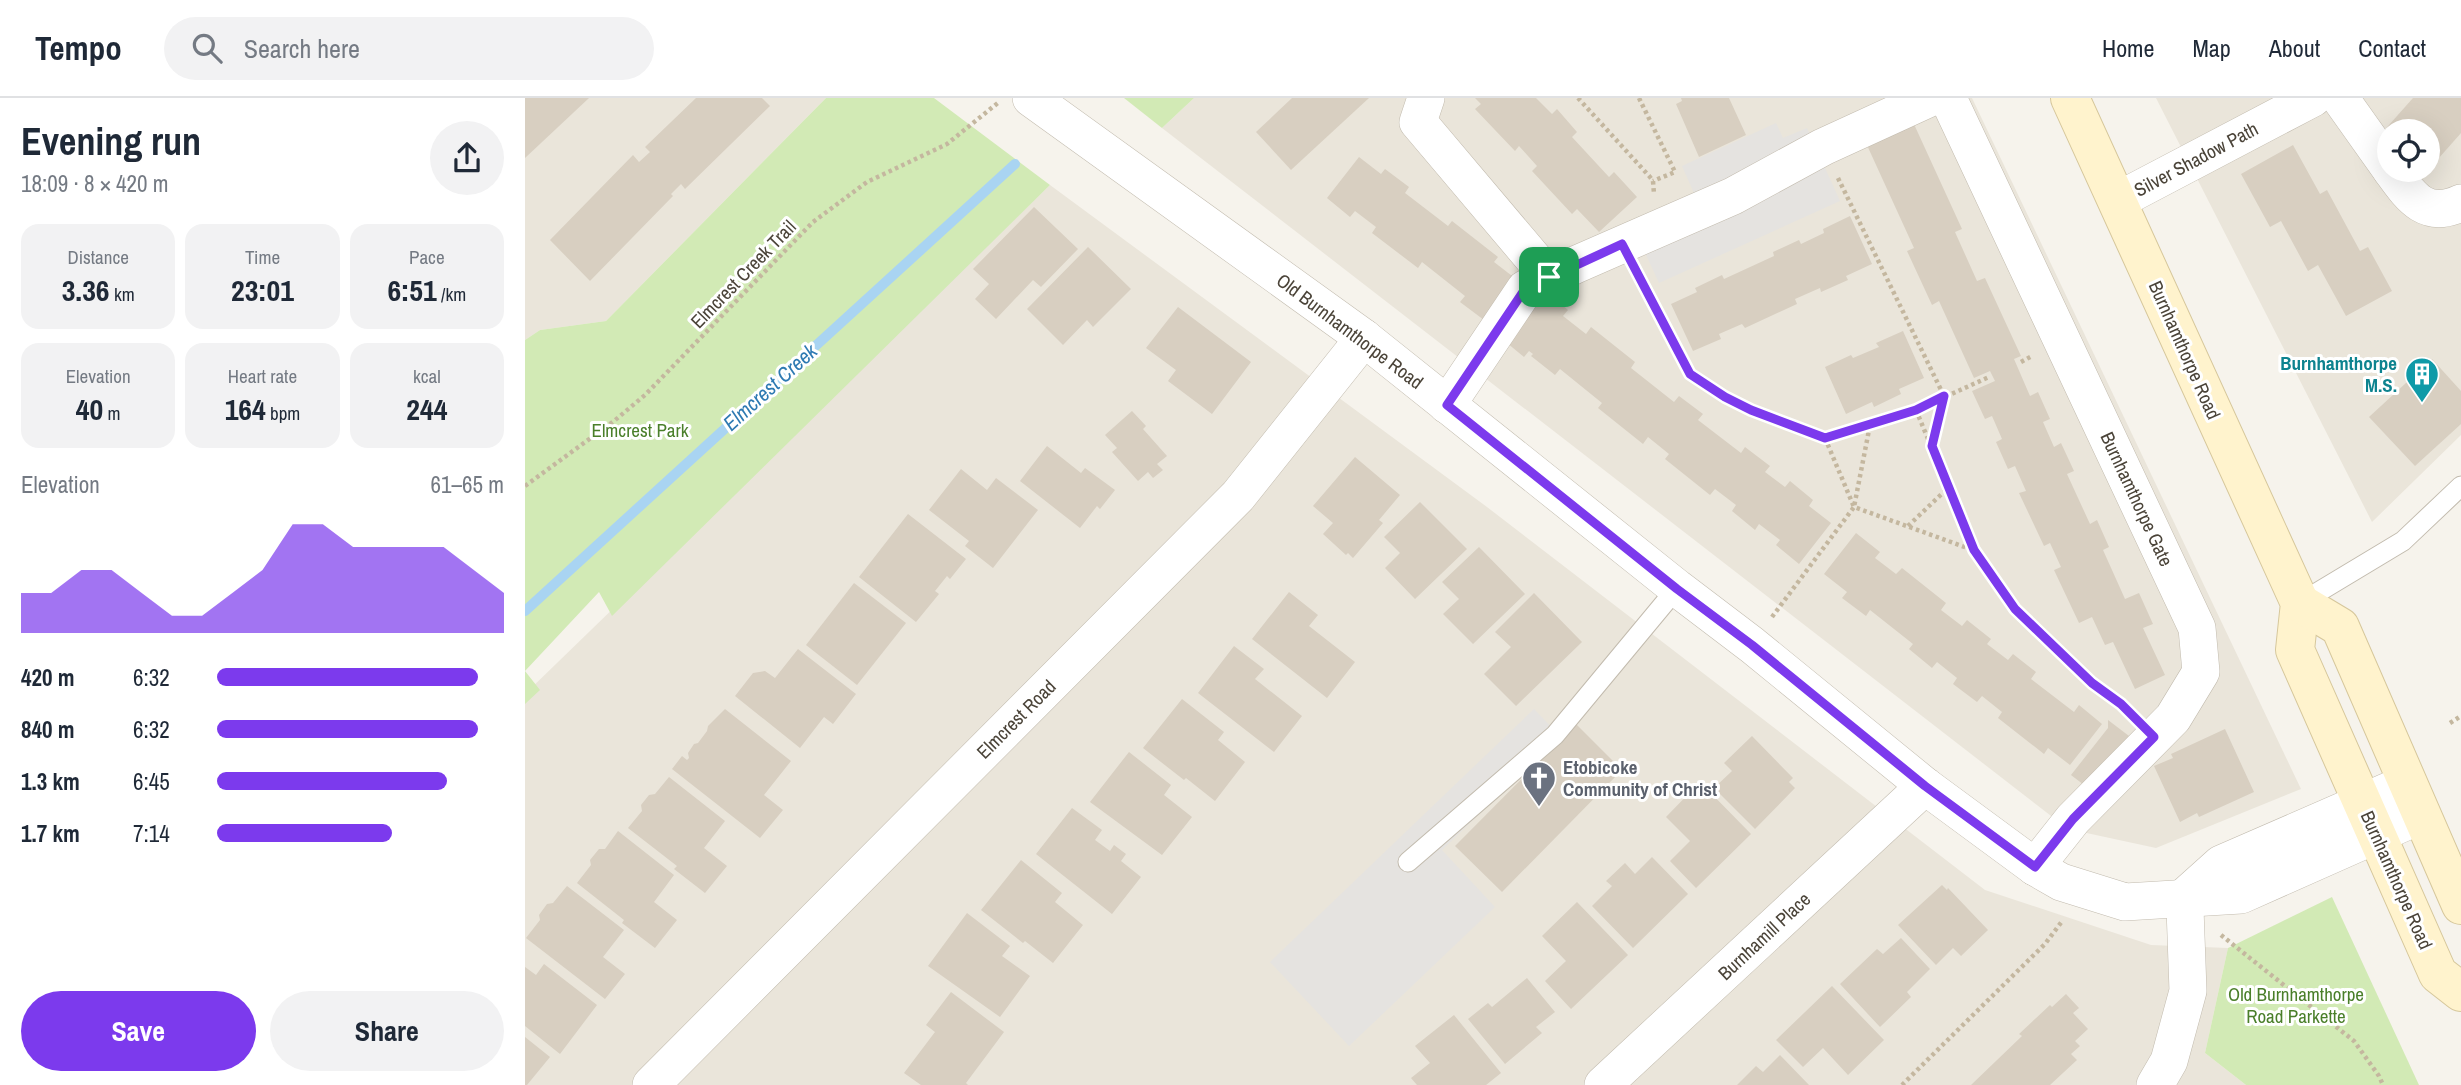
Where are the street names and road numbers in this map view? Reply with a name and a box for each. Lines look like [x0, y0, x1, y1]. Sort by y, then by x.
street label: Silver Shadow Path [2129, 115, 2263, 203]
street label: Elmcrest Creek Trail [685, 214, 801, 334]
street label: Old Burnhamthorpe Road [1271, 267, 1429, 395]
street label: Burnhamthorpe Road [2143, 277, 2227, 423]
street label: Burnhamthorpe Gate [2094, 428, 2180, 570]
street label: Elmcrest Road [971, 674, 1061, 764]
street label: Burnhamthorpe Road [2355, 807, 2439, 953]
street label: Burnhamill Place [1712, 886, 1816, 986]

